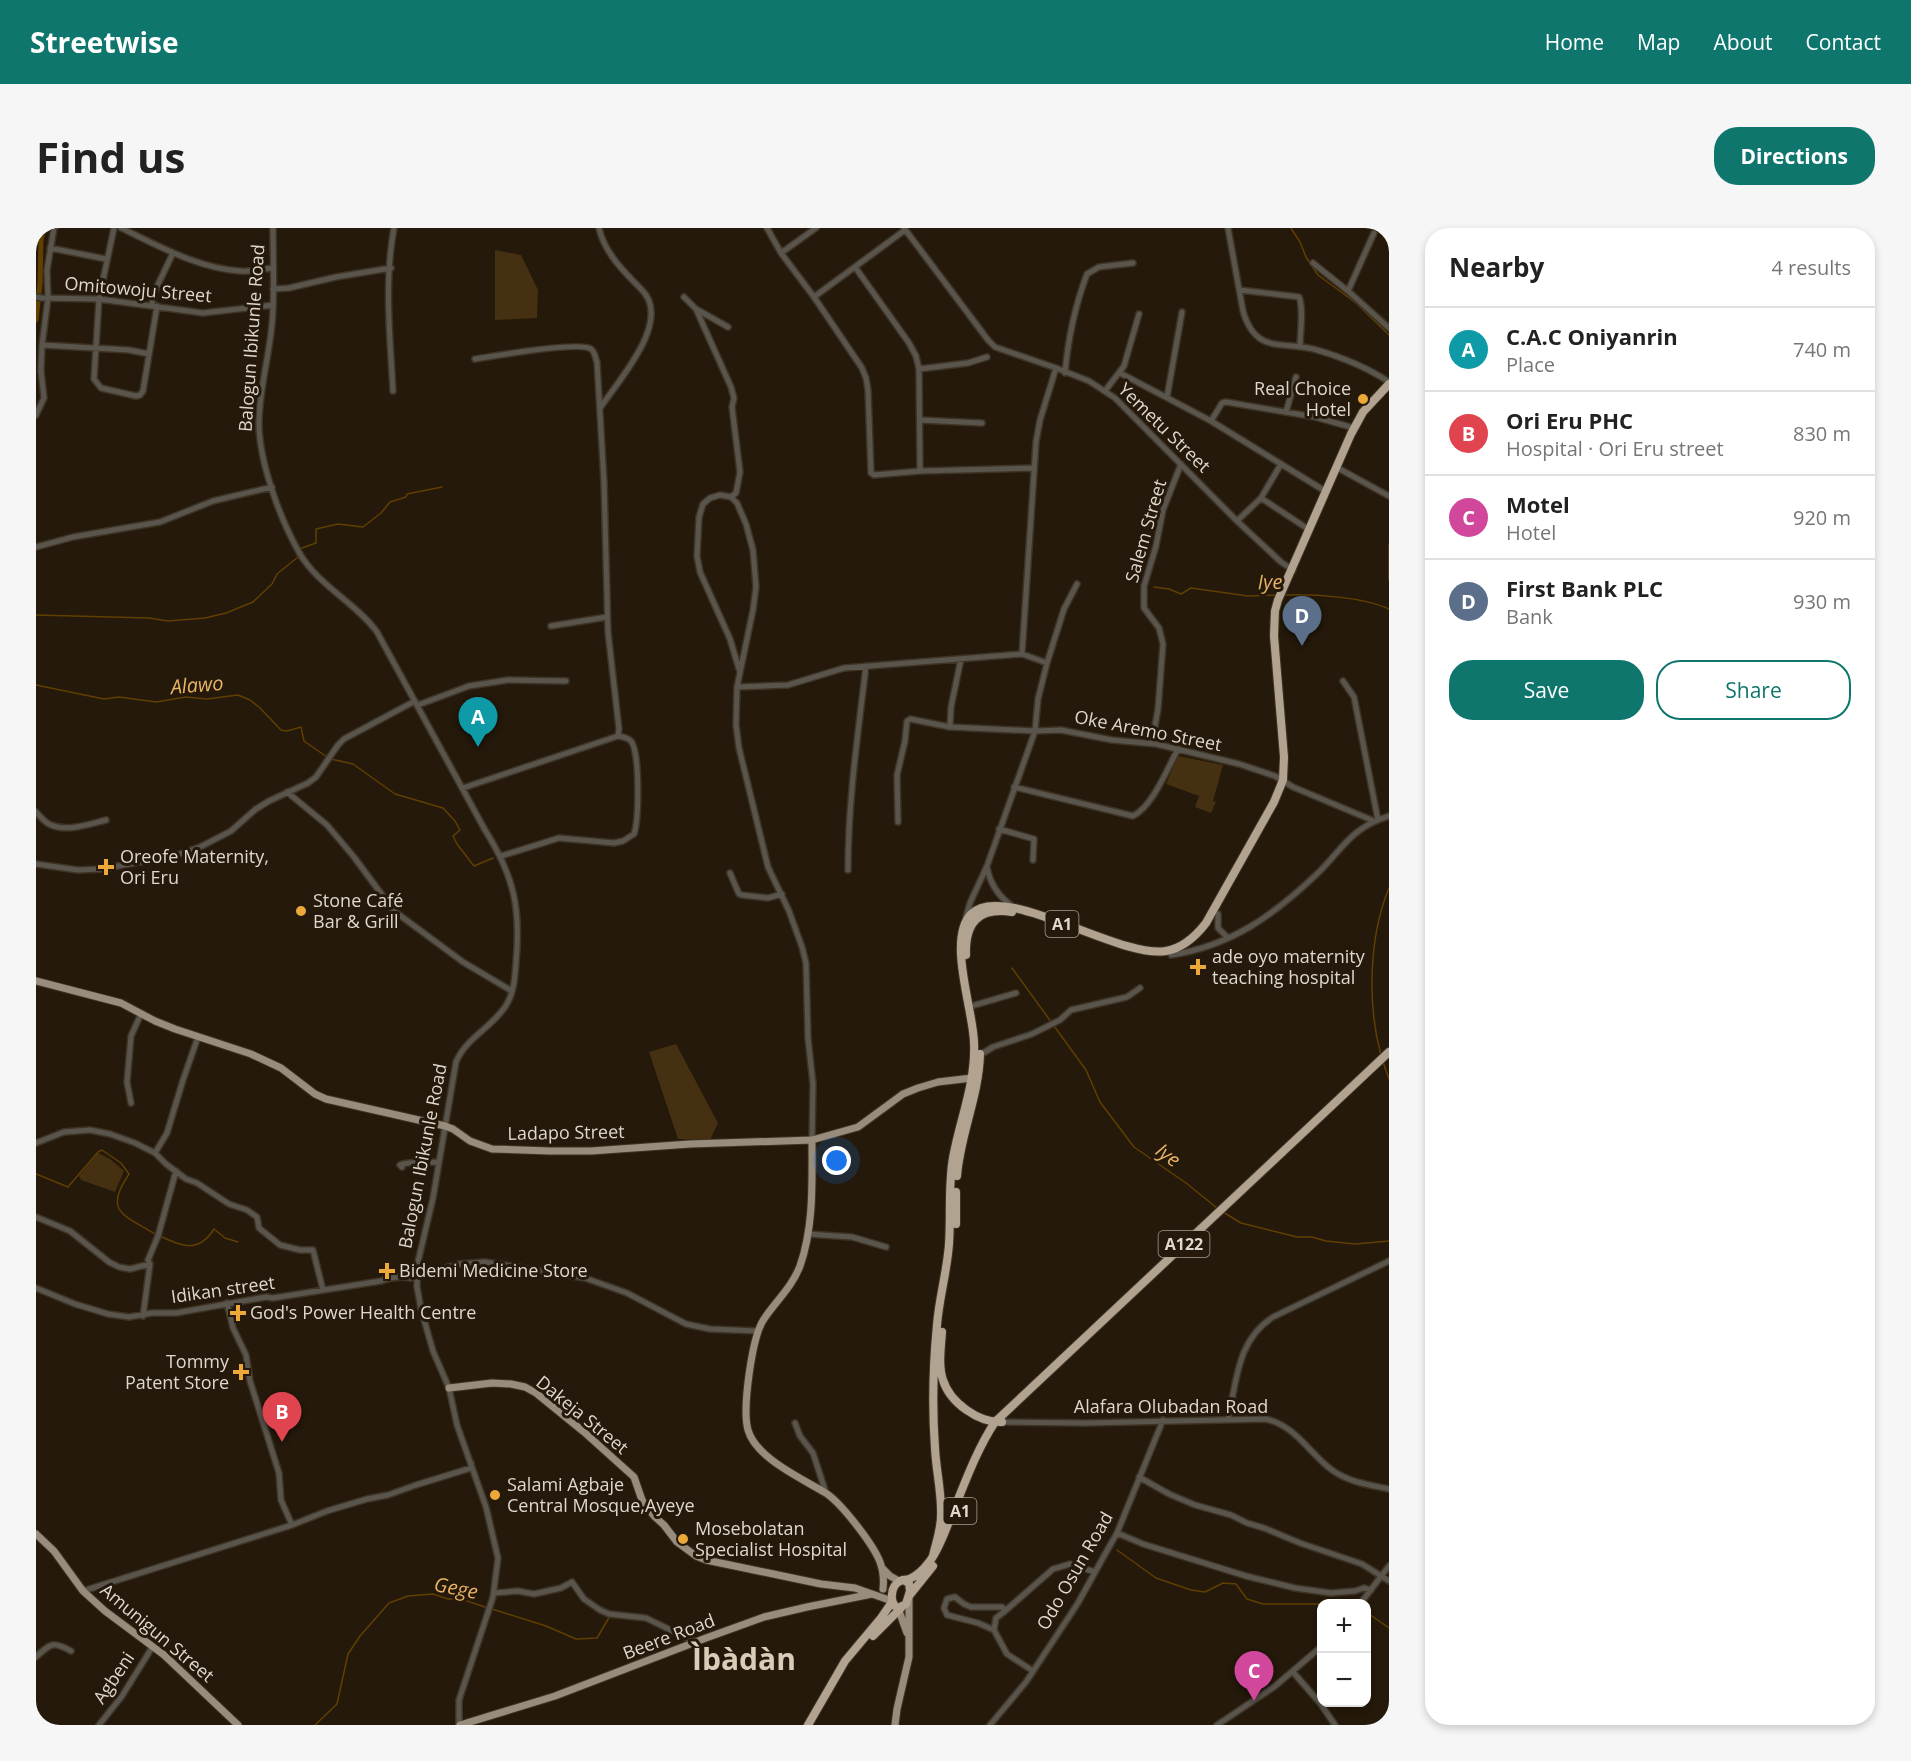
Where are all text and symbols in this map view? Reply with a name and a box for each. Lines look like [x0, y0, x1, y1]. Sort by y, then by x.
text: Streetwise [30, 23, 179, 61]
text: Home [1545, 28, 1604, 56]
text: Map [1637, 28, 1680, 56]
text: About [1713, 28, 1773, 56]
text: Contact [1806, 28, 1881, 56]
button: Directions [1714, 127, 1875, 185]
text: Find us [36, 128, 185, 185]
street label: Balogun Ibikunle Road [232, 243, 270, 433]
text: Nearby [1449, 249, 1544, 285]
text: 4 results [1771, 254, 1851, 281]
street label: Omitowoju Street [63, 271, 213, 307]
text: C.A.C Oniyanrin [1506, 321, 1678, 351]
text: A [1462, 336, 1475, 363]
text: 740 m [1793, 336, 1851, 363]
text: Place [1506, 351, 1555, 378]
place label: Real Choice Hotel [1254, 376, 1351, 421]
street label: Yemetu Street [1113, 377, 1216, 477]
marker: Real Choice Hotel [1356, 392, 1370, 406]
text: Ori Eru PHC [1506, 405, 1633, 435]
text: B [1462, 420, 1475, 447]
text: 830 m [1793, 420, 1851, 447]
text: Hospital · Ori Eru street [1506, 435, 1724, 462]
street label: Salem Street [1119, 476, 1171, 585]
text: Motel [1506, 489, 1570, 519]
text: C [1462, 504, 1475, 531]
text: 920 m [1793, 504, 1851, 531]
text: Hotel [1506, 519, 1556, 546]
water label: Iye [1257, 568, 1283, 595]
text: First Bank PLC [1506, 573, 1663, 603]
text: D [1461, 588, 1476, 615]
text: 930 m [1793, 588, 1851, 615]
pin: D [1282, 596, 1322, 646]
text: Bank [1506, 603, 1553, 630]
button: Save [1449, 660, 1644, 720]
button: Share [1656, 660, 1851, 720]
water label: Alawo [167, 669, 225, 700]
pin: A [458, 698, 498, 747]
street label: Oke Aremo Street [1073, 704, 1224, 756]
place label: Oreofe Maternity, Ori Eru [120, 844, 269, 889]
marker: Oreofe Maternity, Ori Eru [97, 858, 115, 876]
place label: Stone Café Bar & Grill [313, 888, 403, 933]
marker: Stone Café Bar & Grill [294, 904, 308, 918]
road number: A1 [1046, 911, 1078, 937]
place label: ade oyo maternity teaching hospital [1212, 944, 1366, 989]
marker: ade oyo maternity teaching hospital [1189, 958, 1207, 976]
street label: Balogun Ibikunle Road [392, 1061, 452, 1250]
street label: Ladapo Street [507, 1119, 625, 1145]
water label: Iye [1150, 1136, 1186, 1173]
your location [822, 1146, 851, 1175]
road number: A122 [1158, 1231, 1210, 1257]
place label: Bidemi Medicine Store [399, 1258, 588, 1282]
marker: Bidemi Medicine Store [380, 1264, 394, 1278]
street label: Idikan street [169, 1270, 276, 1308]
place label: God's Power Health Centre [250, 1300, 476, 1324]
marker: God's Power Health Centre [231, 1306, 245, 1320]
place label: Tommy Patent Store [125, 1349, 230, 1394]
marker: Tommy Patent Store [234, 1365, 248, 1379]
street label: Dakeja Street [532, 1370, 634, 1459]
pin: B [262, 1392, 302, 1442]
street label: Alafara Olubadan Road [1074, 1394, 1268, 1418]
place label: Salami Agbaje Central Mosque,Ayeye [507, 1472, 695, 1517]
marker: Salami Agbaje Central Mosque,Ayeye [488, 1488, 502, 1502]
road number: A1 [944, 1498, 976, 1524]
street label: Odo Osun Road [1031, 1507, 1118, 1634]
place label: Mosebolatan Specialist Hospital [695, 1516, 847, 1561]
marker: Mosebolatan Specialist Hospital [676, 1532, 690, 1546]
water label: Gege [432, 1570, 480, 1605]
street label: Amunigun Street [96, 1578, 220, 1687]
map controls [1317, 1599, 1371, 1707]
button: + [1317, 1599, 1371, 1653]
street label: Beere Road [619, 1607, 718, 1665]
district label: Ìbàdàn [690, 1638, 796, 1679]
street label: Agbeni [87, 1647, 139, 1708]
pin: C [1234, 1652, 1274, 1701]
button: − [1317, 1653, 1371, 1707]

